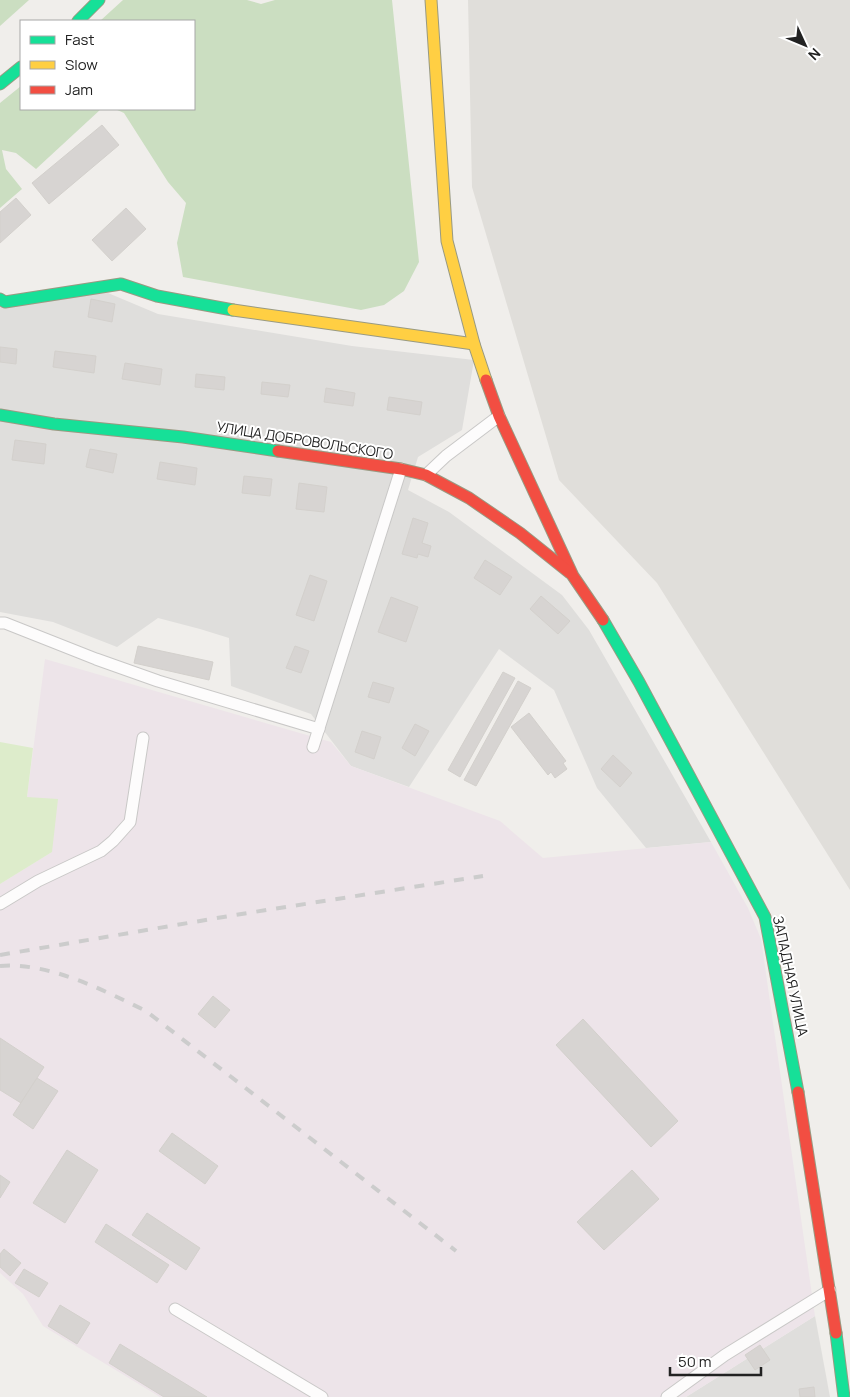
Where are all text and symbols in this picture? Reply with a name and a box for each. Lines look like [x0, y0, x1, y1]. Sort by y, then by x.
legend [20, 20, 195, 110]
north arrow [780, 20, 830, 70]
text: Fast [65, 29, 94, 50]
text: N [804, 44, 825, 65]
text: Slow [65, 54, 98, 75]
text: Jam [65, 79, 93, 100]
street label: УЛИЦА ДОБРОВОЛЬСКОГО [215, 417, 395, 463]
street label: ЗАПАДНАЯ УЛИЦА [769, 914, 813, 1038]
scale bar [670, 1344, 761, 1376]
text: 50 m [678, 1351, 712, 1372]

